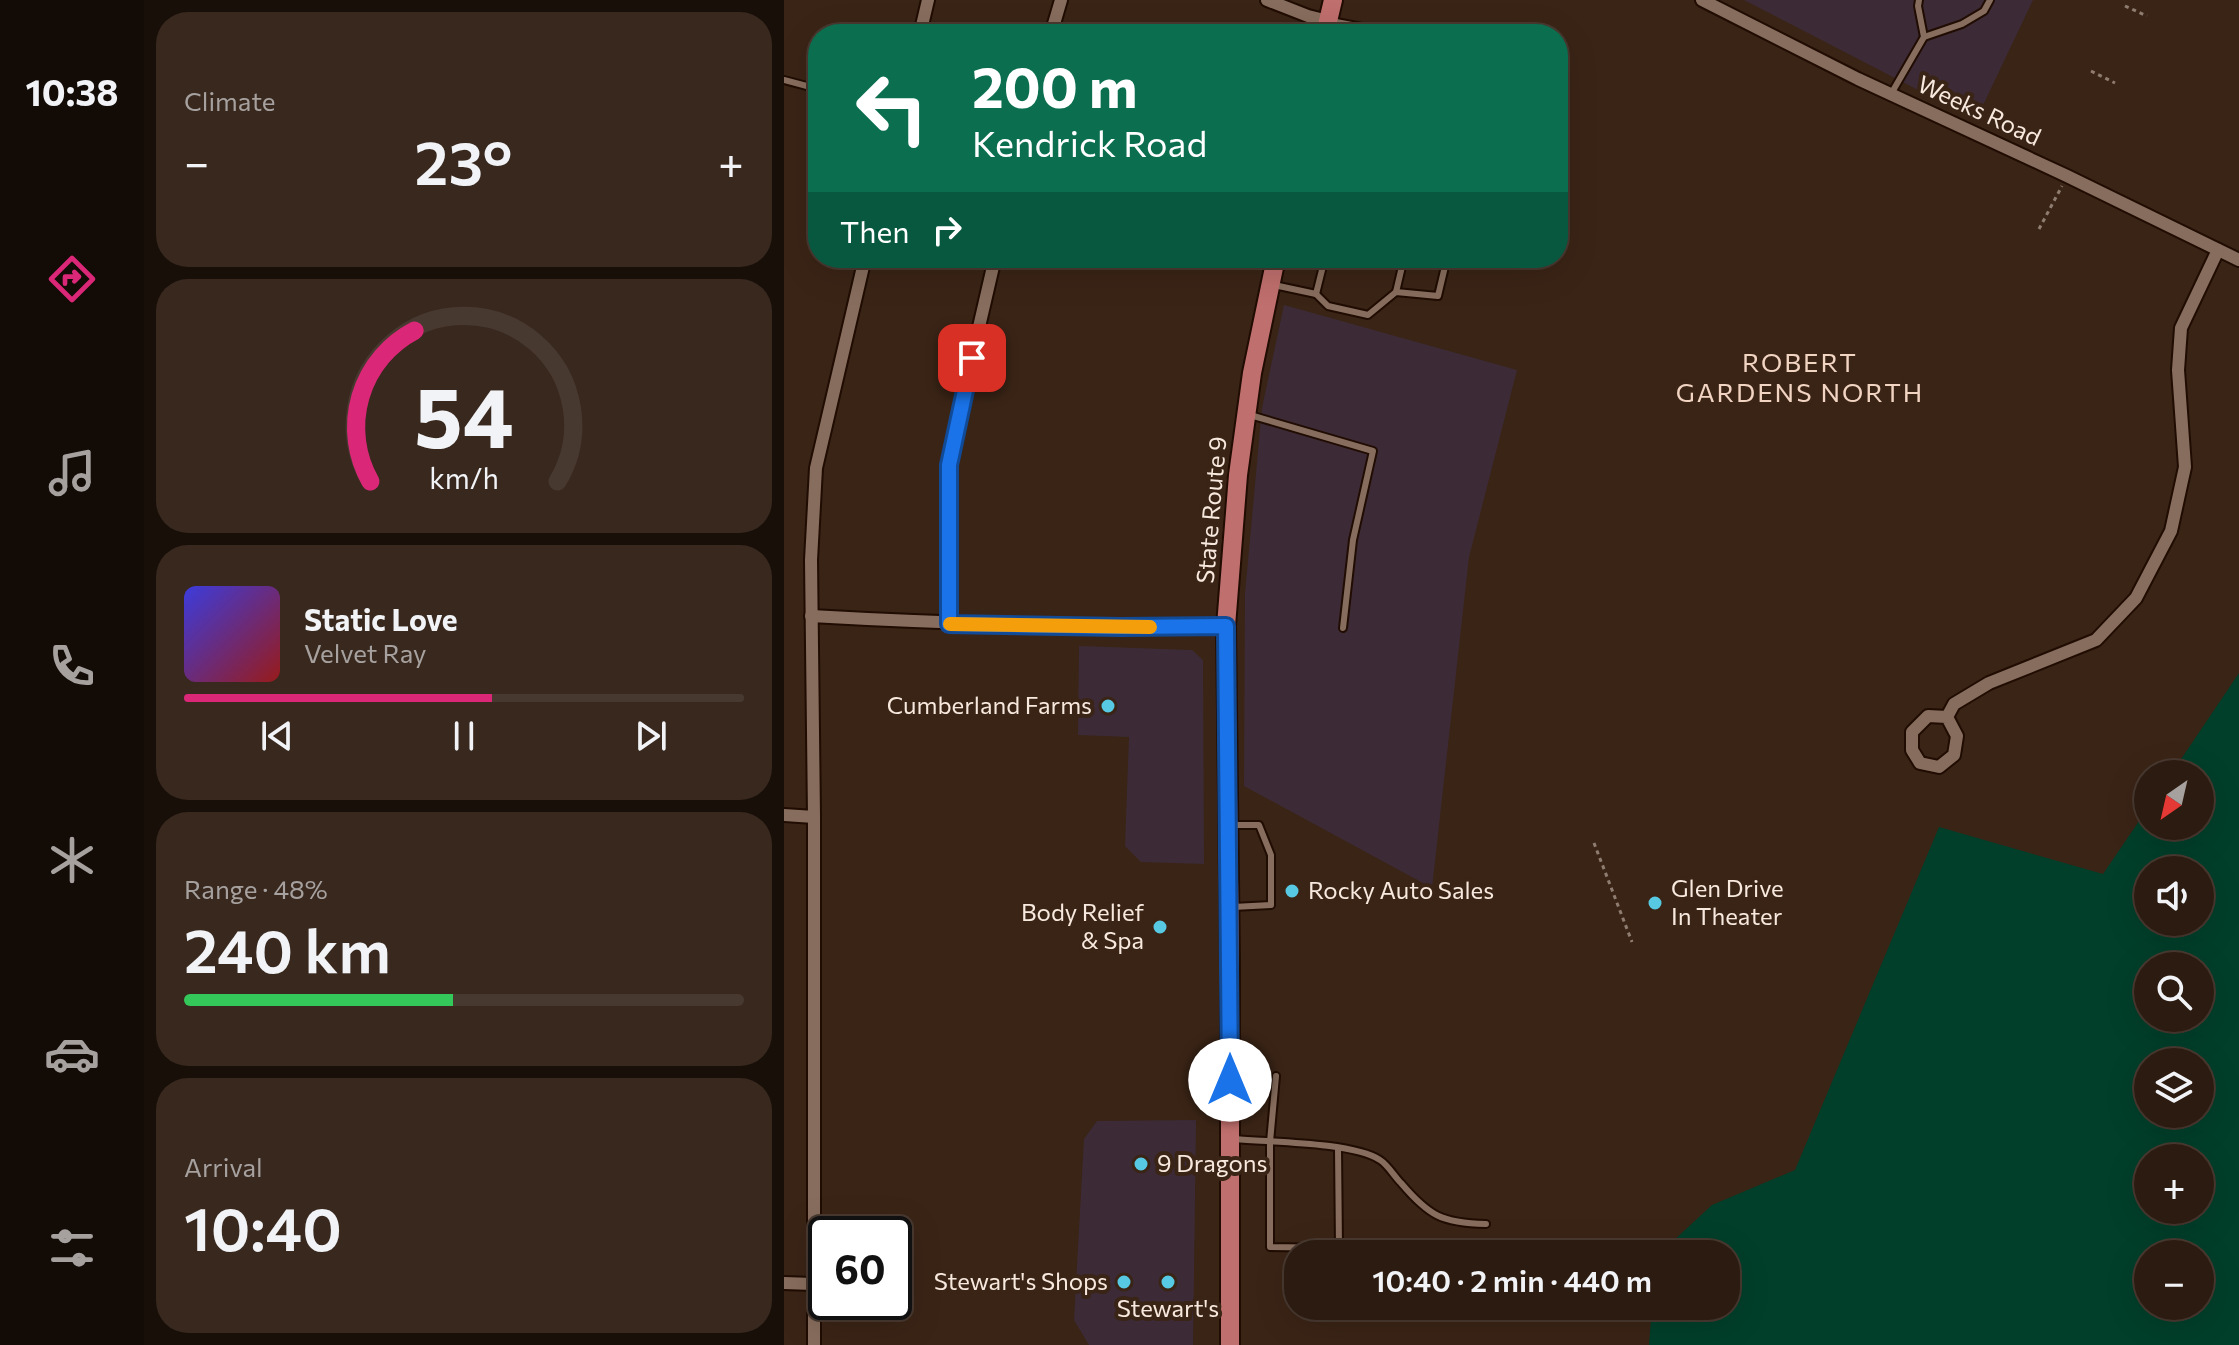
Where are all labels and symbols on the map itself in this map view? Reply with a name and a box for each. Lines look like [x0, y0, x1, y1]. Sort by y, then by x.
street label: Weeks Road [1913, 68, 2046, 151]
pin [938, 324, 1006, 392]
district label: ROBERT GARDENS NORTH [1676, 346, 1924, 407]
street label: State Route 9 [1190, 435, 1231, 585]
place label: Cumberland Farms [887, 690, 1092, 719]
marker: Cumberland Farms [1099, 697, 1117, 715]
north arrow [2134, 760, 2214, 840]
place label: Glen Drive In Theater [1671, 873, 1784, 930]
place label: Rocky Auto Sales [1308, 875, 1494, 904]
marker: Rocky Auto Sales [1283, 882, 1301, 900]
marker: Glen Drive In Theater [1646, 894, 1664, 912]
place label: Body Relief & Spa [1021, 897, 1145, 954]
marker: Body Relief & Spa [1151, 918, 1169, 936]
position arrow [1188, 1038, 1272, 1122]
place label: 9 Dragons [1157, 1148, 1268, 1177]
marker: 9 Dragons [1132, 1155, 1150, 1173]
speed limit sign: 60 [808, 1216, 912, 1320]
place label: Stewart's Shops [934, 1266, 1108, 1295]
marker: Stewart's Shops [1115, 1273, 1133, 1291]
marker: Stewart's [1159, 1273, 1177, 1291]
place label: Stewart's [1117, 1293, 1219, 1322]

